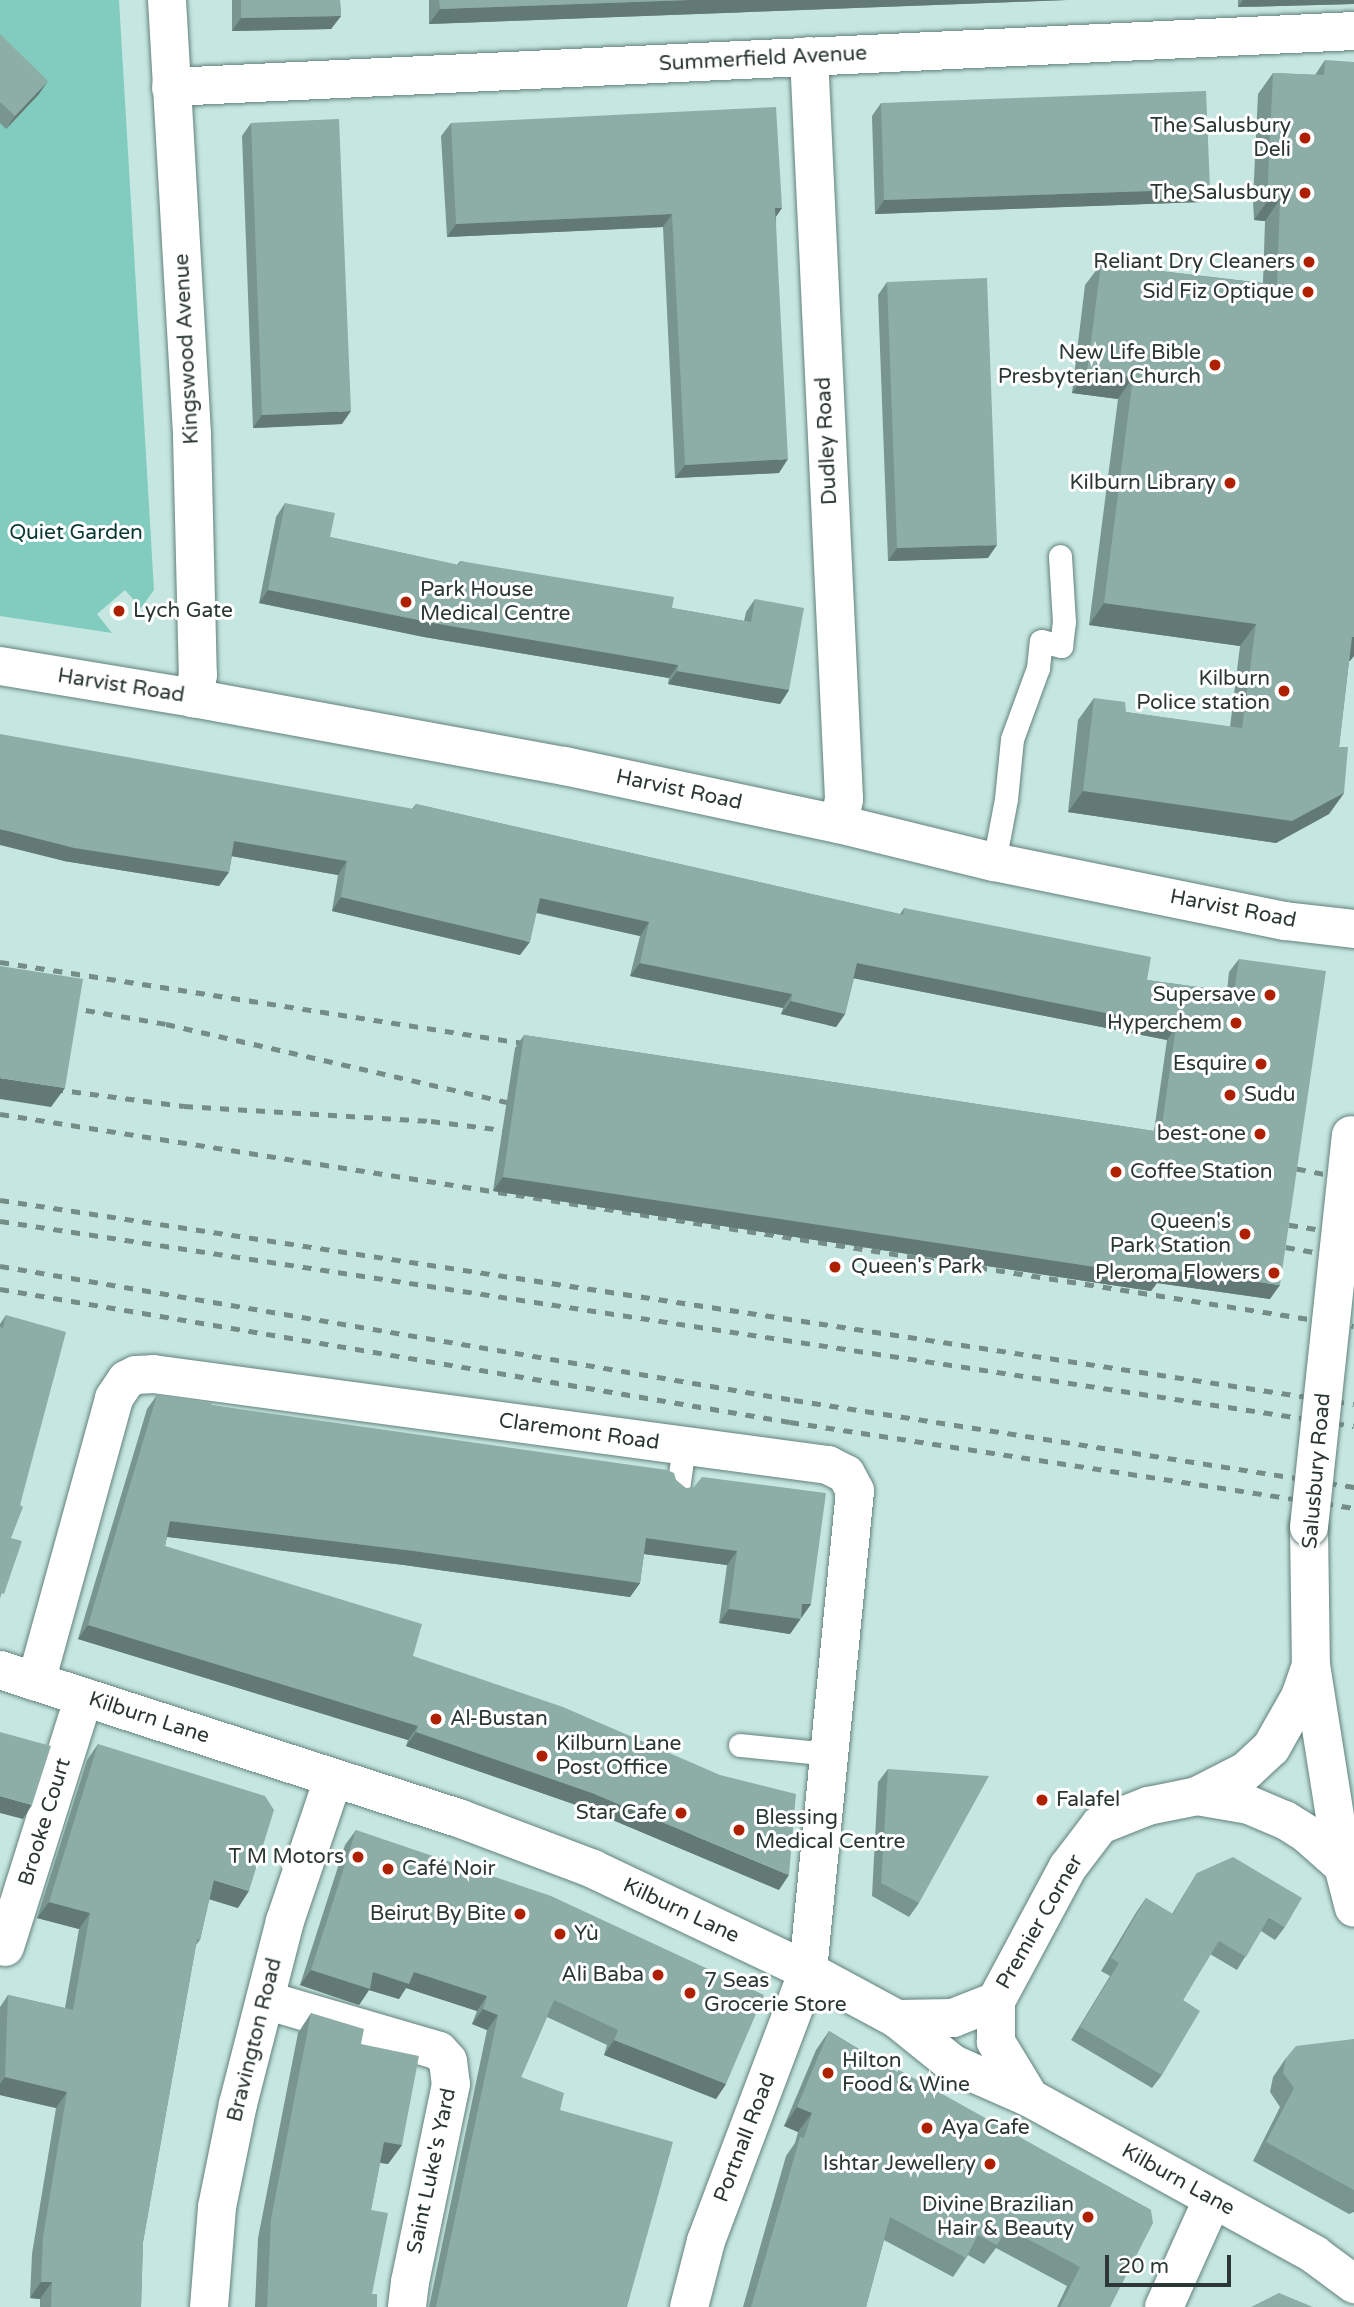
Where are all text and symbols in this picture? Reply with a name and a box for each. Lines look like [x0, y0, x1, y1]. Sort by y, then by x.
street label: Summerfield Avenue [658, 41, 868, 77]
place label: The Salusbury Deli [1150, 113, 1291, 163]
marker: The Salusbury Deli [1297, 130, 1313, 146]
place label: The Salusbury [1150, 180, 1291, 206]
marker: The Salusbury [1297, 185, 1313, 201]
place label: Reliant Dry Cleaners [1093, 249, 1295, 275]
street label: Kingswood Avenue [169, 253, 205, 445]
marker: Reliant Dry Cleaners [1301, 254, 1317, 270]
place label: Sid Fiz Optique [1142, 279, 1294, 305]
marker: Sid Fiz Optique [1300, 284, 1316, 300]
place label: New Life Bible Presbyterian Church [998, 340, 1201, 390]
marker: New Life Bible Presbyterian Church [1207, 357, 1223, 373]
street label: Dudley Road [811, 376, 843, 506]
place label: Kilburn Library [1069, 470, 1216, 496]
marker: Kilburn Library [1222, 475, 1238, 491]
park label: Quiet Garden [9, 520, 143, 546]
place label: Park House Medical Centre [420, 577, 570, 627]
marker: Park House Medical Centre [398, 594, 414, 610]
place label: Lych Gate [133, 598, 233, 624]
marker: Lych Gate [111, 603, 127, 619]
street label: Harvist Road [56, 664, 186, 708]
place label: Kilburn Police station [1136, 666, 1270, 716]
marker: Kilburn Police station [1276, 683, 1292, 699]
street label: Harvist Road [614, 764, 744, 816]
street label: Harvist Road [1168, 884, 1298, 934]
place label: Supersave [1153, 982, 1256, 1008]
marker: Supersave [1262, 987, 1278, 1003]
place label: Hyperchem [1107, 1010, 1222, 1036]
marker: Hyperchem [1228, 1015, 1244, 1031]
place label: Esquire [1173, 1051, 1247, 1077]
marker: Esquire [1253, 1056, 1269, 1072]
place label: Sudu [1244, 1082, 1296, 1108]
marker: Sudu [1222, 1087, 1238, 1103]
place label: best-one [1157, 1121, 1246, 1147]
marker: best-one [1252, 1126, 1268, 1142]
place label: Coffee Station [1130, 1159, 1273, 1185]
marker: Coffee Station [1108, 1164, 1124, 1180]
place label: Queen's Park Station [1110, 1209, 1231, 1259]
marker: Queen's Park Station [1237, 1226, 1253, 1242]
place label: Queen's Park [851, 1254, 982, 1280]
marker: Queen's Park [825, 1257, 845, 1277]
place label: Pleroma Flowers [1095, 1260, 1260, 1286]
marker: Pleroma Flowers [1266, 1265, 1282, 1281]
street label: Salusbury Road [1298, 1392, 1336, 1550]
street label: Claremont Road [497, 1408, 661, 1456]
street label: Kilburn Lane [85, 1687, 213, 1749]
place label: Al-Bustan [450, 1706, 548, 1732]
marker: Al-Bustan [428, 1711, 444, 1727]
place label: Kilburn Lane Post Office [556, 1731, 681, 1781]
marker: Kilburn Lane Post Office [534, 1748, 550, 1764]
street label: Brooke Court [14, 1755, 76, 1889]
place label: Falafel [1056, 1787, 1120, 1813]
marker: Falafel [1034, 1792, 1050, 1808]
place label: Star Cafe [576, 1800, 667, 1826]
marker: Star Cafe [673, 1805, 689, 1821]
place label: Blessing Medical Centre [755, 1805, 905, 1855]
marker: Blessing Medical Centre [729, 1820, 749, 1840]
place label: T M Motors [229, 1844, 344, 1870]
marker: T M Motors [350, 1849, 366, 1865]
street label: Premier Corner [991, 1850, 1089, 1994]
place label: Café Noir [402, 1856, 495, 1882]
marker: Café Noir [380, 1861, 396, 1877]
street label: Kilburn Lane [619, 1873, 743, 1949]
place label: Beirut By Bite [370, 1901, 506, 1927]
marker: Beirut By Bite [512, 1906, 528, 1922]
place label: Yù [574, 1921, 599, 1947]
marker: Yù [552, 1926, 568, 1942]
street label: Bravington Road [222, 1955, 288, 2125]
place label: Ali Baba [561, 1962, 644, 1988]
marker: Ali Baba [650, 1967, 666, 1983]
place label: 7 Seas Grocerie Store [704, 1968, 847, 2018]
marker: 7 Seas Grocerie Store [682, 1985, 698, 2001]
place label: Hilton Food & Wine [842, 2048, 970, 2098]
marker: Hilton Food & Wine [820, 2065, 836, 2081]
street label: Portnall Road [709, 2070, 781, 2206]
street label: Saint Luke's Yard [402, 2086, 462, 2256]
place label: Aya Cafe [941, 2115, 1030, 2141]
marker: Aya Cafe [919, 2120, 935, 2136]
street label: Kilburn Lane [1117, 2139, 1239, 2221]
place label: Ishtar Jewellery [823, 2151, 976, 2177]
marker: Ishtar Jewellery [982, 2156, 998, 2172]
place label: Divine Brazilian Hair & Beauty [922, 2192, 1074, 2242]
marker: Divine Brazilian Hair & Beauty [1080, 2209, 1096, 2225]
scale bar [1109, 2240, 1235, 2284]
text: 20 m [1118, 2254, 1169, 2279]

